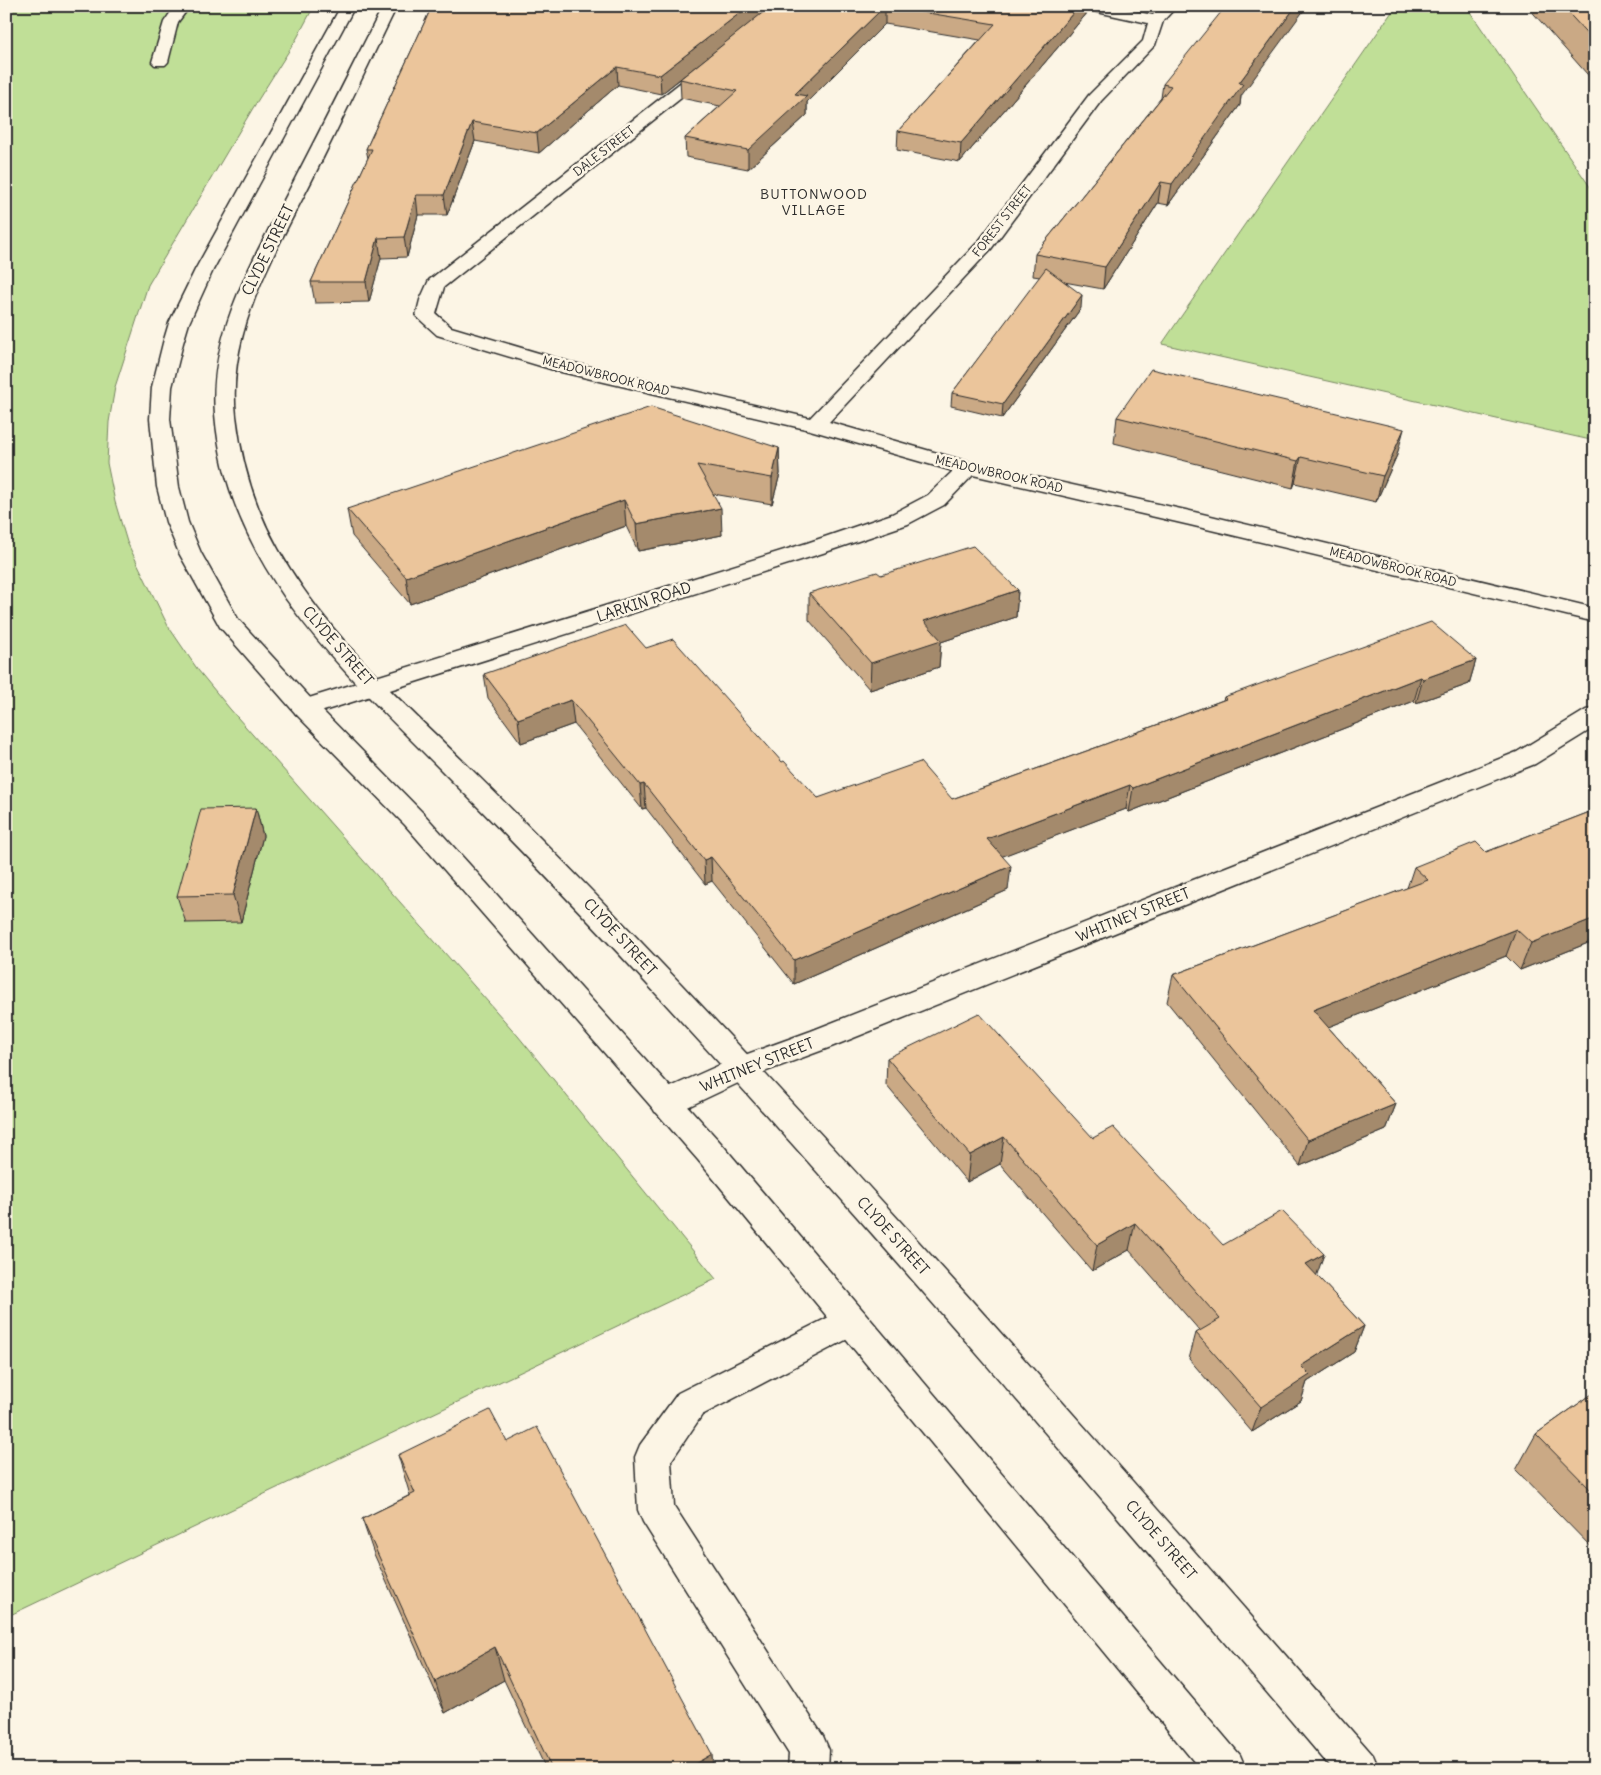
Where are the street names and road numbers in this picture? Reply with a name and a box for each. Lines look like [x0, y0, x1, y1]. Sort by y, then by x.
street label: DALE STREET [570, 122, 637, 179]
street label: FOREST STREET [969, 182, 1034, 260]
street label: CLYDE STREET [237, 201, 298, 299]
street label: MEADOWBROOK ROAD [541, 352, 671, 399]
street label: MEADOWBROOK ROAD [934, 452, 1064, 496]
street label: MEADOWBROOK ROAD [1328, 543, 1458, 590]
street label: LARKIN ROAD [594, 577, 694, 626]
street label: CLYDE STREET [299, 602, 378, 689]
street label: WHITNEY STREET [1073, 883, 1193, 946]
street label: CLYDE STREET [580, 894, 661, 980]
street label: WHITNEY STREET [697, 1033, 817, 1096]
street label: CLYDE STREET [853, 1192, 934, 1279]
street label: CLYDE STREET [1122, 1496, 1201, 1583]

